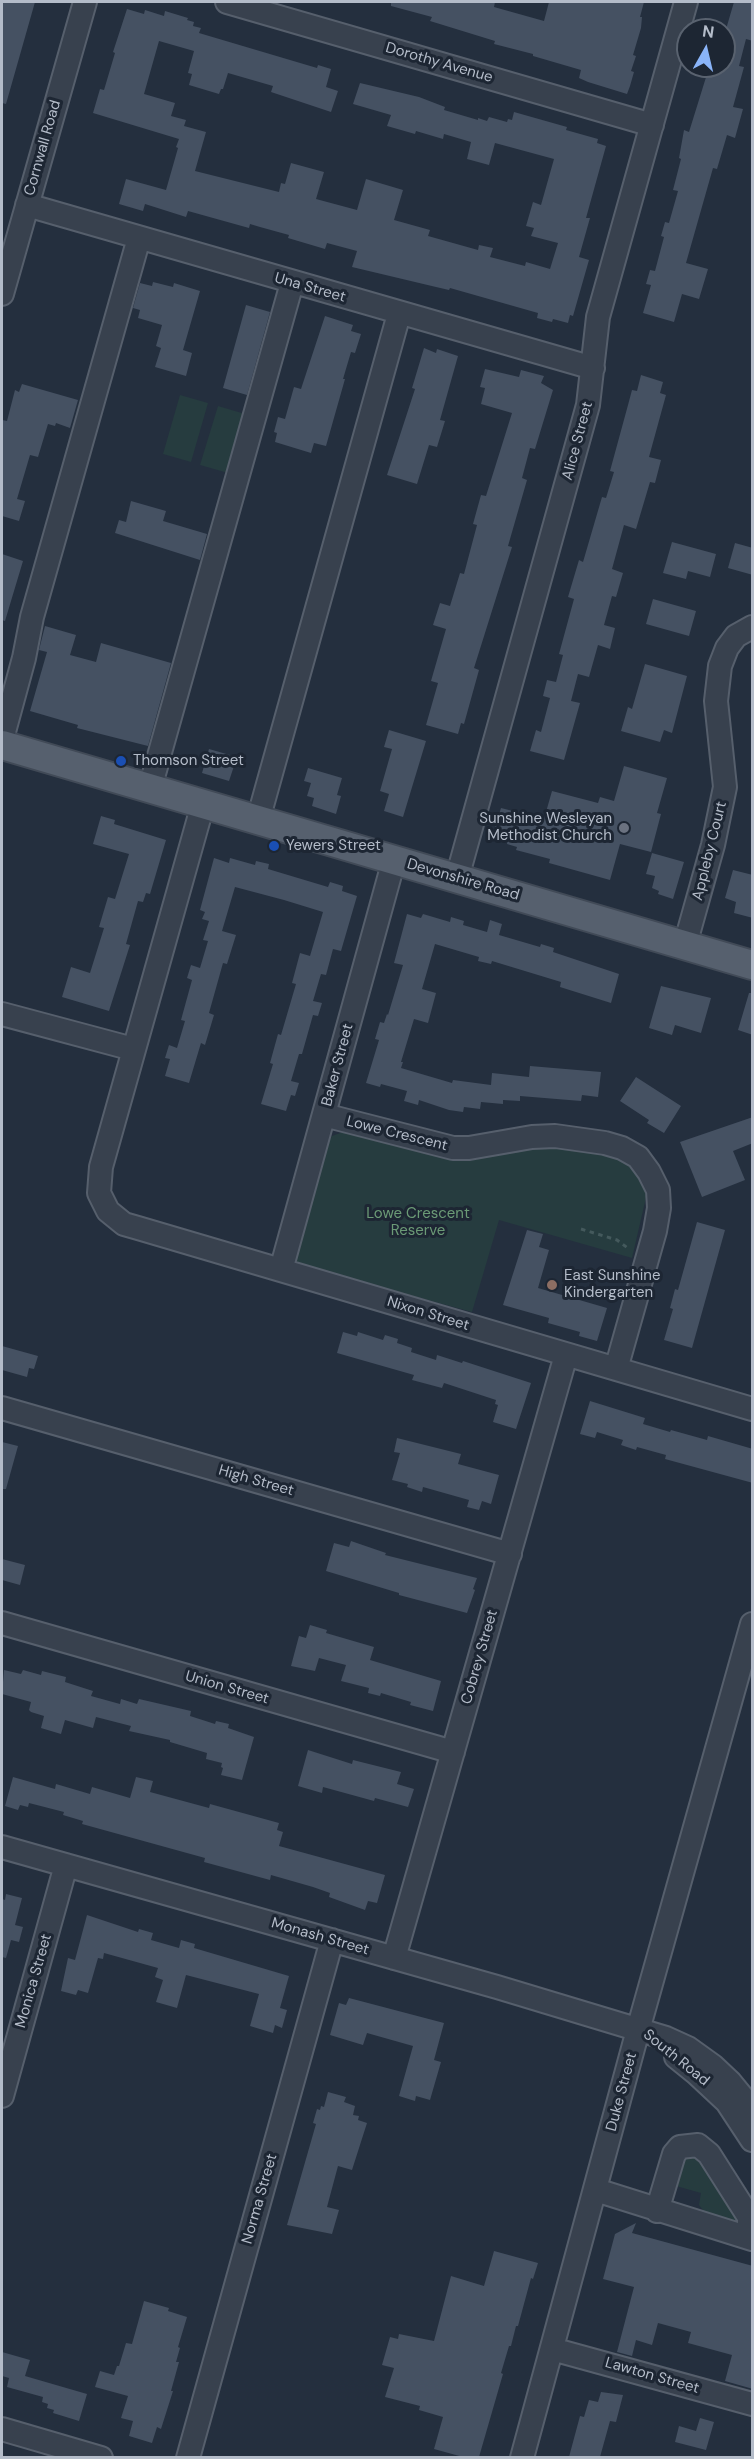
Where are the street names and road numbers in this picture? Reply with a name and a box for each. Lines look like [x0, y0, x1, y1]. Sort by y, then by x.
street label: Dorothy Avenue [383, 39, 495, 87]
street label: Cornwall Road [21, 98, 65, 198]
street label: Una Street [272, 269, 348, 307]
street label: Alice Street [559, 400, 597, 482]
street label: Appleby Court [689, 800, 731, 902]
street label: Devonshire Road [405, 855, 521, 905]
street label: Baker Street [318, 1022, 358, 1108]
street label: Lowe Crescent [345, 1113, 449, 1155]
street label: Nixon Street [385, 1293, 471, 1335]
street label: High Street [216, 1462, 296, 1500]
street label: Cobrey Street [458, 1608, 502, 1706]
street label: Union Street [183, 1667, 271, 1709]
street label: Monash Street [269, 1914, 371, 1960]
street label: Monica Street [12, 1932, 56, 2030]
street label: South Road [639, 2026, 713, 2090]
street label: Duke Street [603, 2051, 641, 2133]
street label: Norma Street [239, 2152, 281, 2246]
street label: Lawton Street [603, 2354, 701, 2398]

